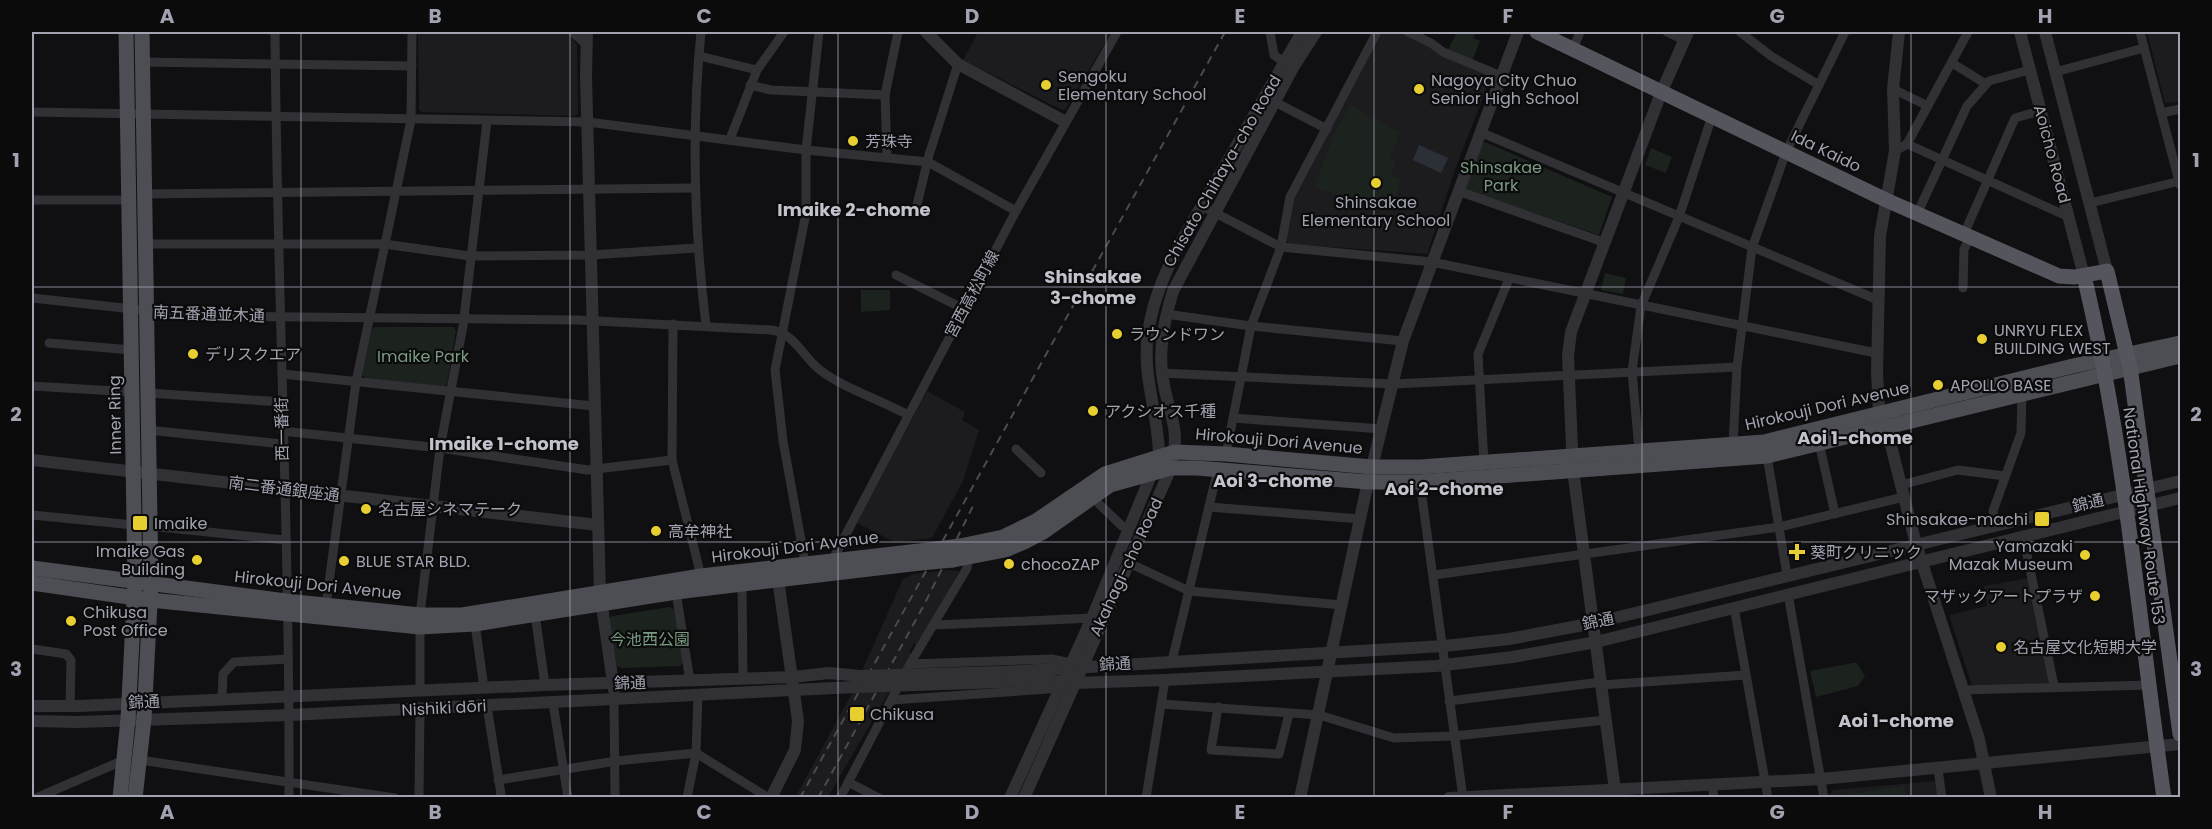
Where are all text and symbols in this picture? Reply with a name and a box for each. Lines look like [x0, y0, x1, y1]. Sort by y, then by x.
text: A [160, 2, 175, 30]
text: B [428, 2, 442, 30]
text: C [696, 2, 712, 30]
text: D [965, 2, 979, 30]
text: E [1235, 2, 1245, 30]
text: F [1503, 2, 1514, 30]
text: G [1769, 2, 1785, 30]
text: H [2038, 2, 2052, 30]
place label: Sengoku Elementary School [1058, 65, 1206, 106]
place label: Nagoya City Chuo Senior High School [1431, 69, 1579, 110]
street label: Chisato Chihaya-cho Road [1157, 71, 1287, 271]
marker: Sengoku Elementary School [1039, 78, 1053, 92]
marker: Nagoya City Chuo Senior High School [1412, 82, 1426, 96]
street label: Aoicho Road [2028, 102, 2076, 206]
street label: Ida Kaido [1787, 124, 1865, 178]
place label: 芳珠寺 [865, 130, 913, 153]
marker: 芳珠寺 [846, 134, 860, 148]
text: 1 [12, 146, 20, 174]
text: 1 [2192, 146, 2200, 174]
park label: Shinsakae Park [1460, 156, 1542, 197]
marker: Shinsakae Elementary School [1369, 176, 1383, 190]
place label: Shinsakae Elementary School [1302, 191, 1450, 232]
district label: Imaike 2-chome [777, 197, 931, 222]
street label: 宮西高松町線 [939, 246, 1005, 342]
district label: Shinsakae 3-chome [1044, 264, 1142, 310]
street label: 南五番通並木通 [153, 301, 265, 327]
place label: UNRYU FLEX BUILDING WEST [1994, 319, 2111, 360]
place label: ラウンドワン [1129, 323, 1225, 346]
marker: ラウンドワン [1110, 327, 1124, 341]
marker: UNRYU FLEX BUILDING WEST [1975, 332, 1989, 346]
place label: デリスクエア [205, 343, 301, 366]
park label: Imaike Park [377, 345, 470, 368]
marker: デリスクエア [186, 347, 200, 361]
place label: APOLLO BASE [1950, 374, 2052, 397]
street label: Inner Ring [103, 375, 127, 455]
street label: Hirokouji Dori Avenue [1743, 376, 1911, 436]
marker: APOLLO BASE [1931, 378, 1945, 392]
street label: 西一番街 [270, 397, 294, 461]
text: 2 [10, 400, 22, 428]
place label: アクシオス千種 [1105, 400, 1216, 423]
text: 2 [2190, 400, 2202, 428]
marker: アクシオス千種 [1086, 404, 1100, 418]
street label: National Highway Route 153 [2117, 406, 2171, 626]
street label: Hirokouji Dori Avenue [1194, 422, 1364, 460]
district label: Aoi 1-chome [1797, 425, 1913, 450]
district label: Imaike 1-chome [429, 431, 579, 456]
district label: Aoi 3-chome [1213, 468, 1333, 493]
street label: 南二番通銀座通 [227, 471, 341, 507]
district label: Aoi 2-chome [1384, 476, 1504, 501]
street label: 錦通 [2070, 488, 2106, 518]
street label: Akahagi-cho Road [1084, 494, 1168, 640]
place label: 名古屋シネマテーク [378, 498, 522, 521]
marker: 名古屋シネマテーク [359, 502, 373, 516]
place label: Shinsakae-machi [1886, 508, 2028, 531]
marker: Shinsakae-machi [2033, 510, 2051, 528]
place label: Imaike [154, 512, 207, 535]
marker: Imaike [131, 514, 149, 532]
place label: 高牟神社 [668, 520, 732, 543]
marker: 高牟神社 [649, 524, 663, 538]
street label: Hirokouji Dori Avenue [710, 525, 880, 569]
place label: Yamazaki Mazak Museum [1949, 535, 2073, 576]
place label: Imaike Gas Building [96, 540, 185, 581]
place label: 葵町クリニック [1810, 541, 1922, 564]
marker: 葵町クリニック [1788, 543, 1806, 561]
marker: Yamazaki Mazak Museum [2078, 548, 2092, 562]
place label: BLUE STAR BLD. [356, 550, 470, 573]
marker: Imaike Gas Building [190, 553, 204, 567]
place label: chocoZAP [1021, 553, 1100, 576]
marker: BLUE STAR BLD. [337, 554, 351, 568]
marker: chocoZAP [1002, 557, 1016, 571]
street label: Hirokouji Dori Avenue [233, 565, 403, 605]
place label: マザックアートプラザ [1924, 585, 2083, 608]
marker: マザックアートプラザ [2088, 589, 2102, 603]
place label: Chikusa Post Office [83, 601, 168, 642]
street label: 錦通 [1580, 606, 1616, 636]
marker: Chikusa Post Office [64, 614, 78, 628]
park label: 今池西公園 [610, 628, 690, 651]
place label: 名古屋文化短期大学 [2013, 636, 2157, 659]
marker: 名古屋文化短期大学 [1994, 640, 2008, 654]
street label: 錦通 [1098, 652, 1132, 676]
text: 3 [10, 655, 22, 683]
text: 3 [2190, 655, 2202, 683]
street label: 錦通 [614, 671, 646, 695]
street label: 錦通 [127, 690, 161, 714]
street label: Nishiki dōri [401, 694, 487, 722]
place label: Chikusa [870, 703, 934, 726]
marker: Chikusa [848, 705, 866, 723]
district label: Aoi 1-chome [1838, 708, 1954, 733]
text: A [160, 798, 175, 826]
text: B [428, 798, 442, 826]
text: C [696, 798, 712, 826]
text: D [965, 798, 979, 826]
text: E [1235, 798, 1245, 826]
text: F [1503, 798, 1514, 826]
text: G [1769, 798, 1785, 826]
text: H [2038, 798, 2052, 826]

